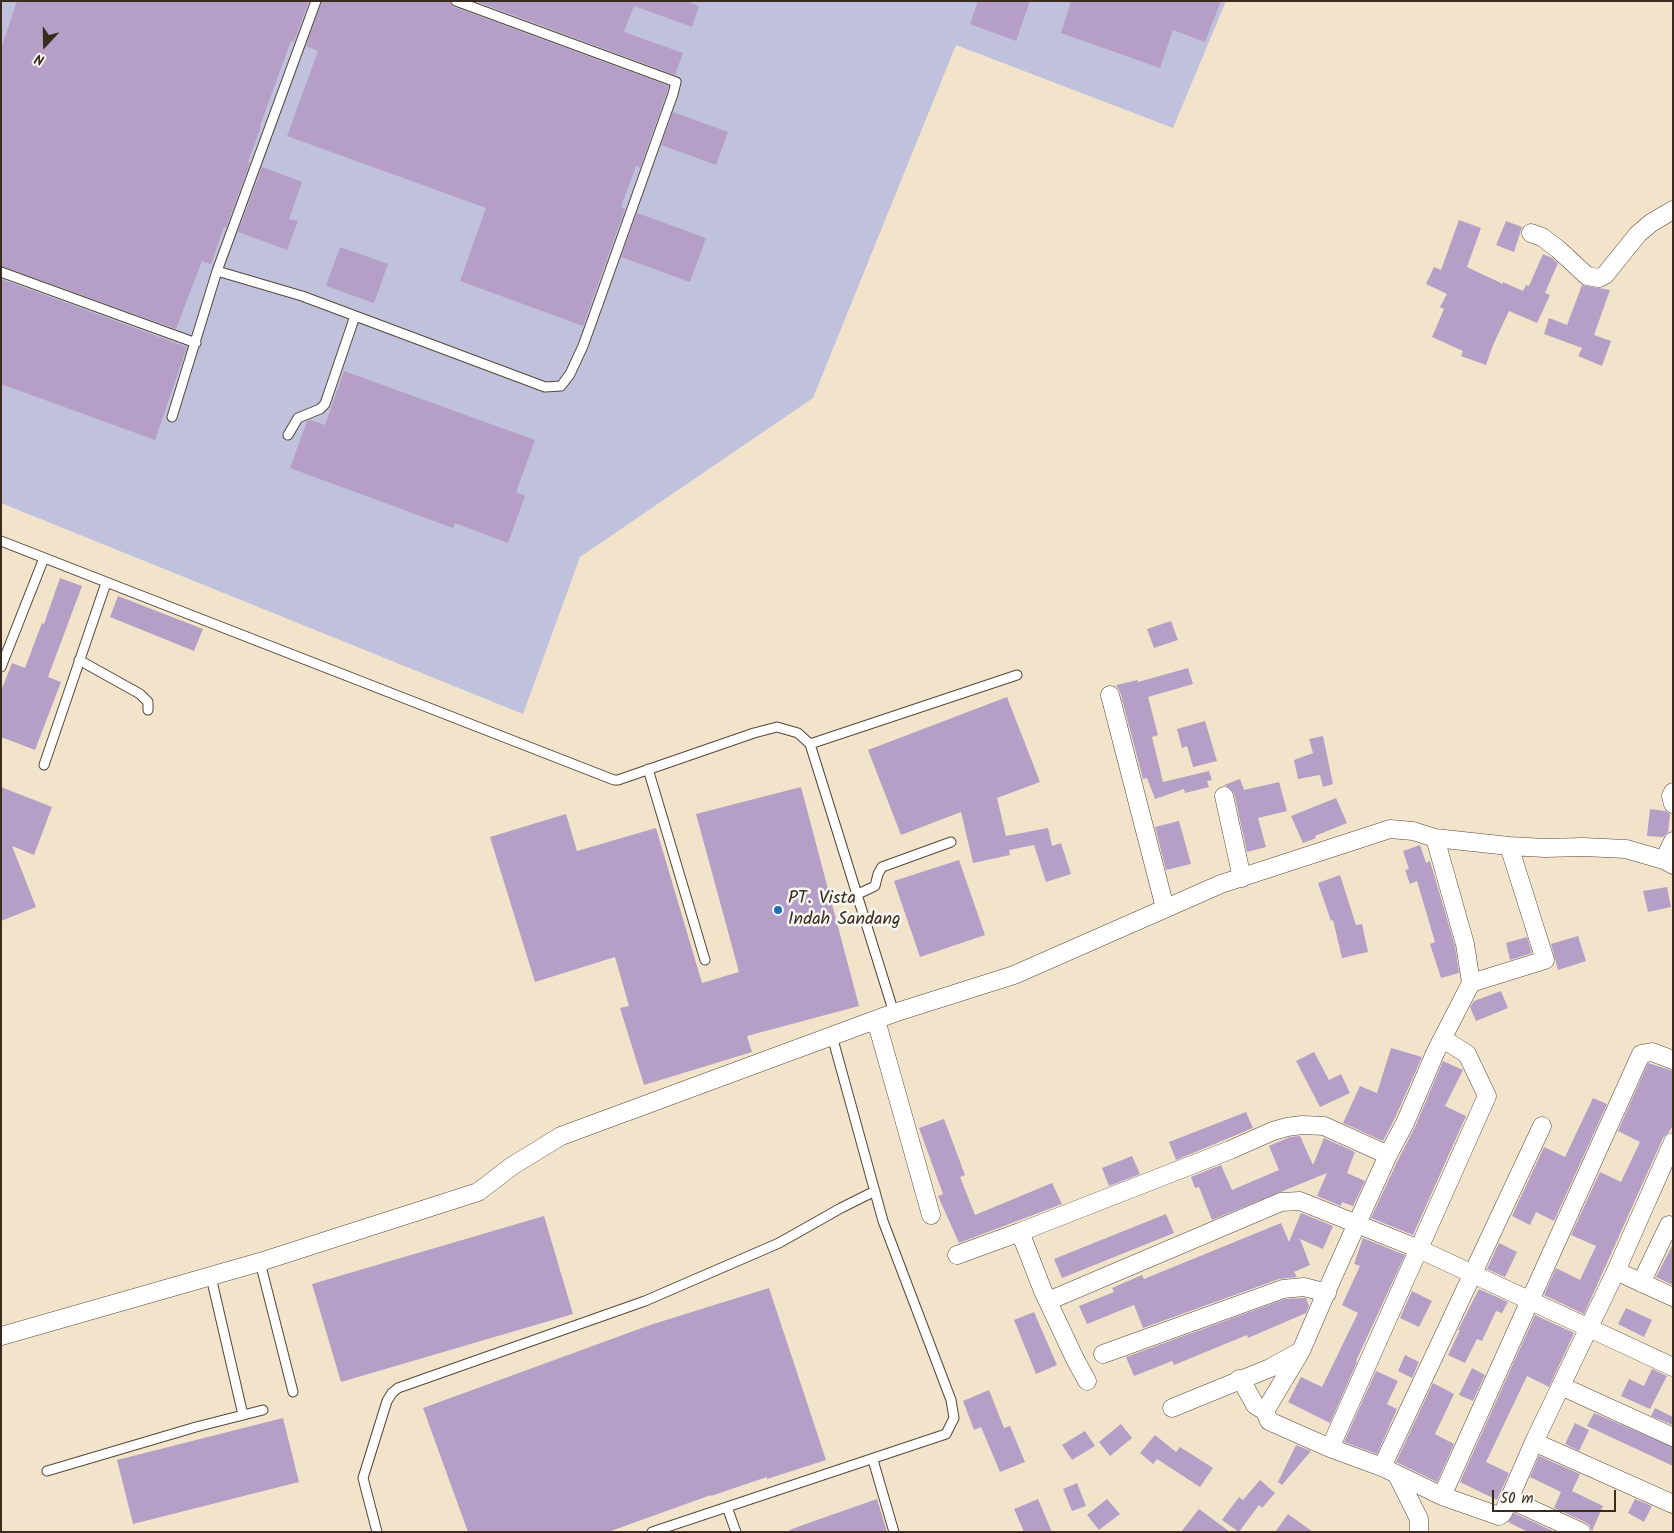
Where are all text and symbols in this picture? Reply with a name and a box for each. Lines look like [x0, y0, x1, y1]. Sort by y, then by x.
north arrow [20, 20, 70, 70]
text: N [32, 47, 48, 71]
place label: PT. Vista Indah Sandang [788, 889, 901, 932]
marker: PT. Vista Indah Sandang [772, 904, 784, 916]
scale bar [1494, 1480, 1618, 1512]
text: 50 m [1500, 1487, 1534, 1511]

